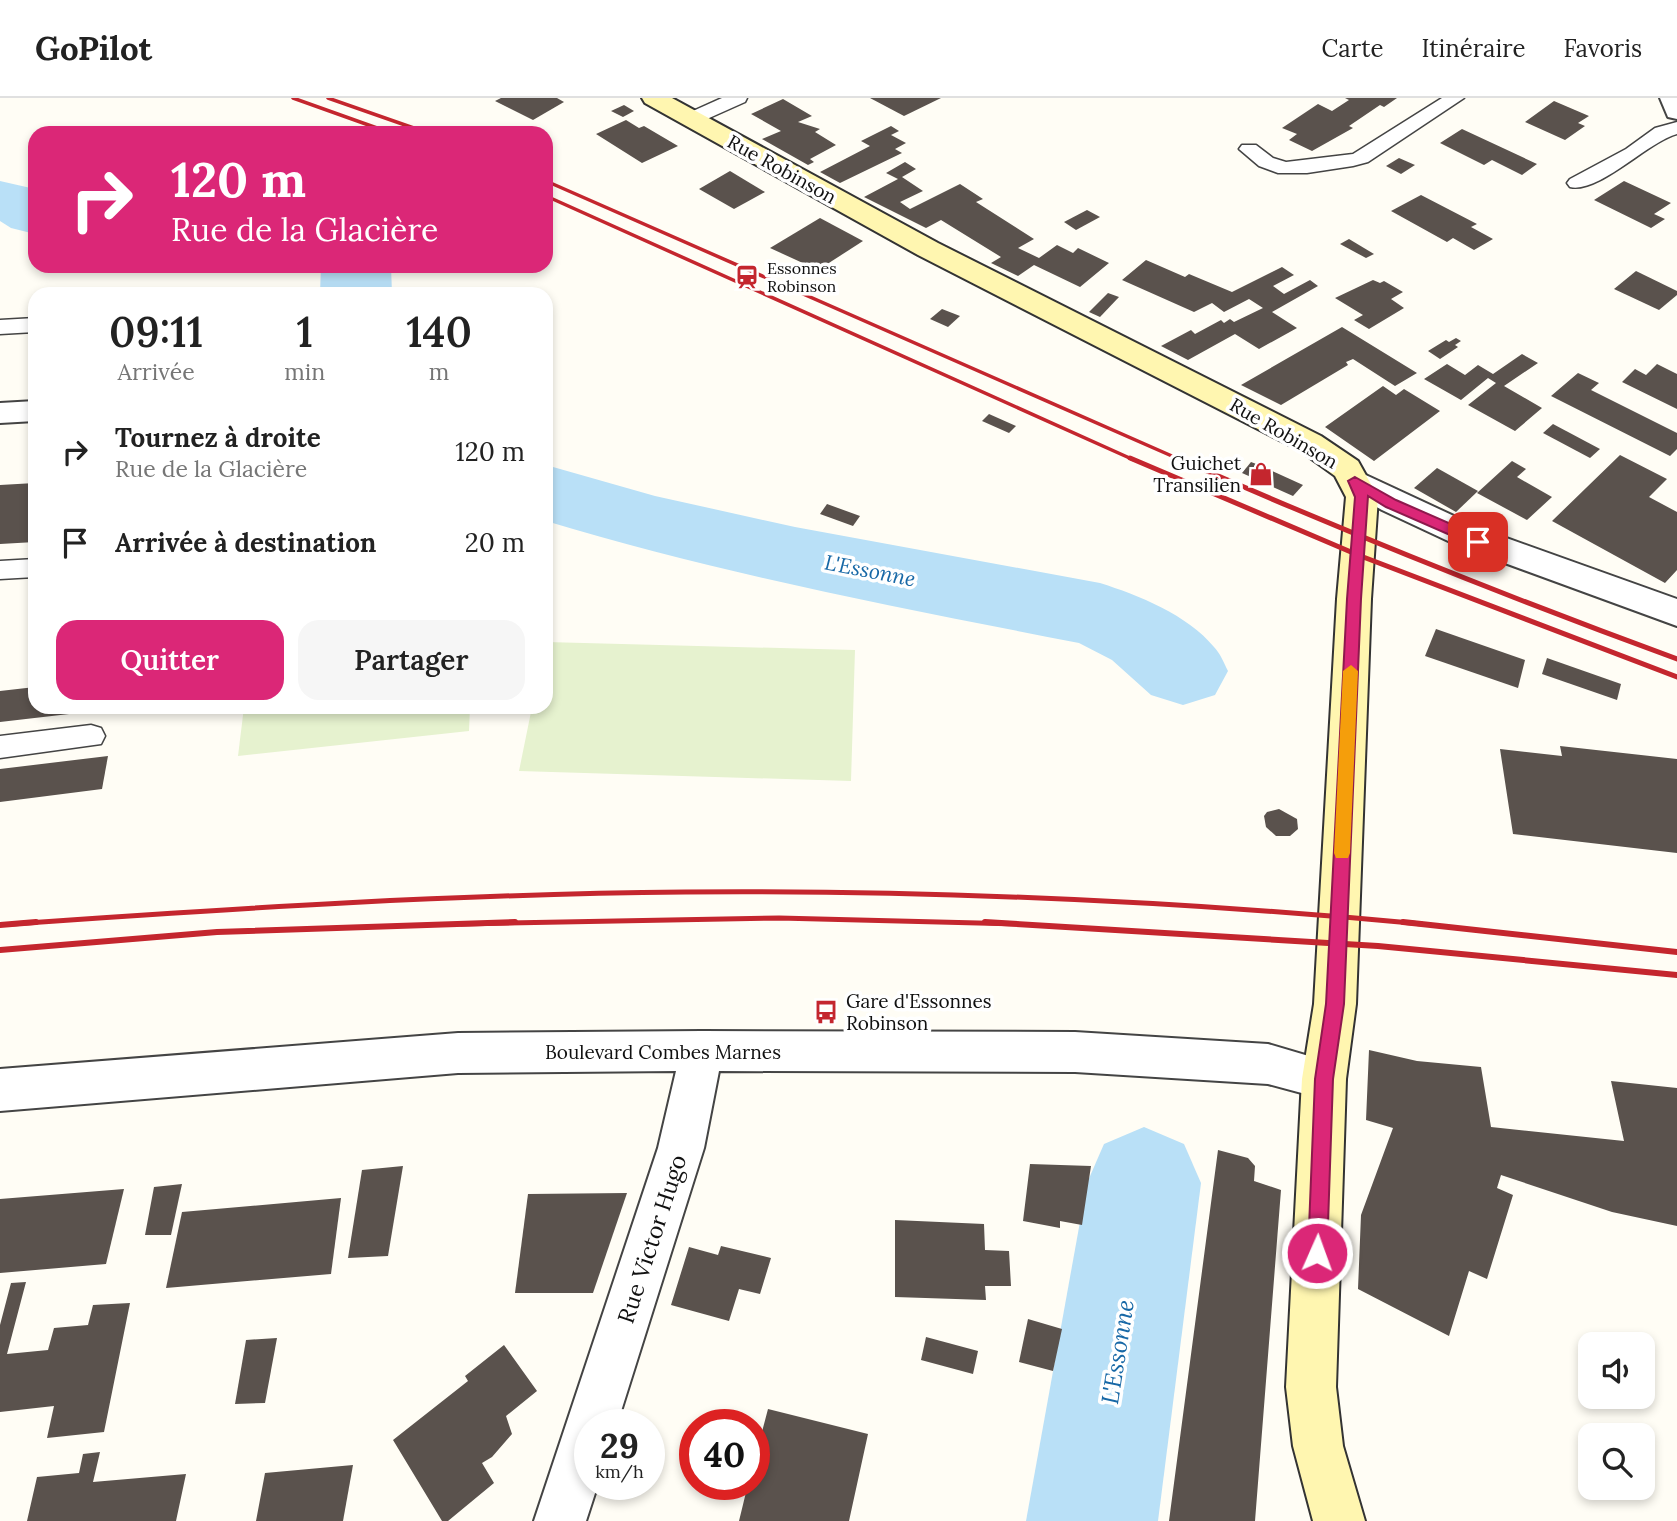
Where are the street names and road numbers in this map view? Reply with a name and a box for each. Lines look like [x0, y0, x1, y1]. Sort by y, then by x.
street label: Rue Robinson [723, 129, 841, 209]
street label: Rue Robinson [1226, 392, 1342, 474]
street label: Boulevard Combes Marnes [545, 1040, 781, 1064]
street label: Rue Victor Hugo [611, 1151, 692, 1327]

